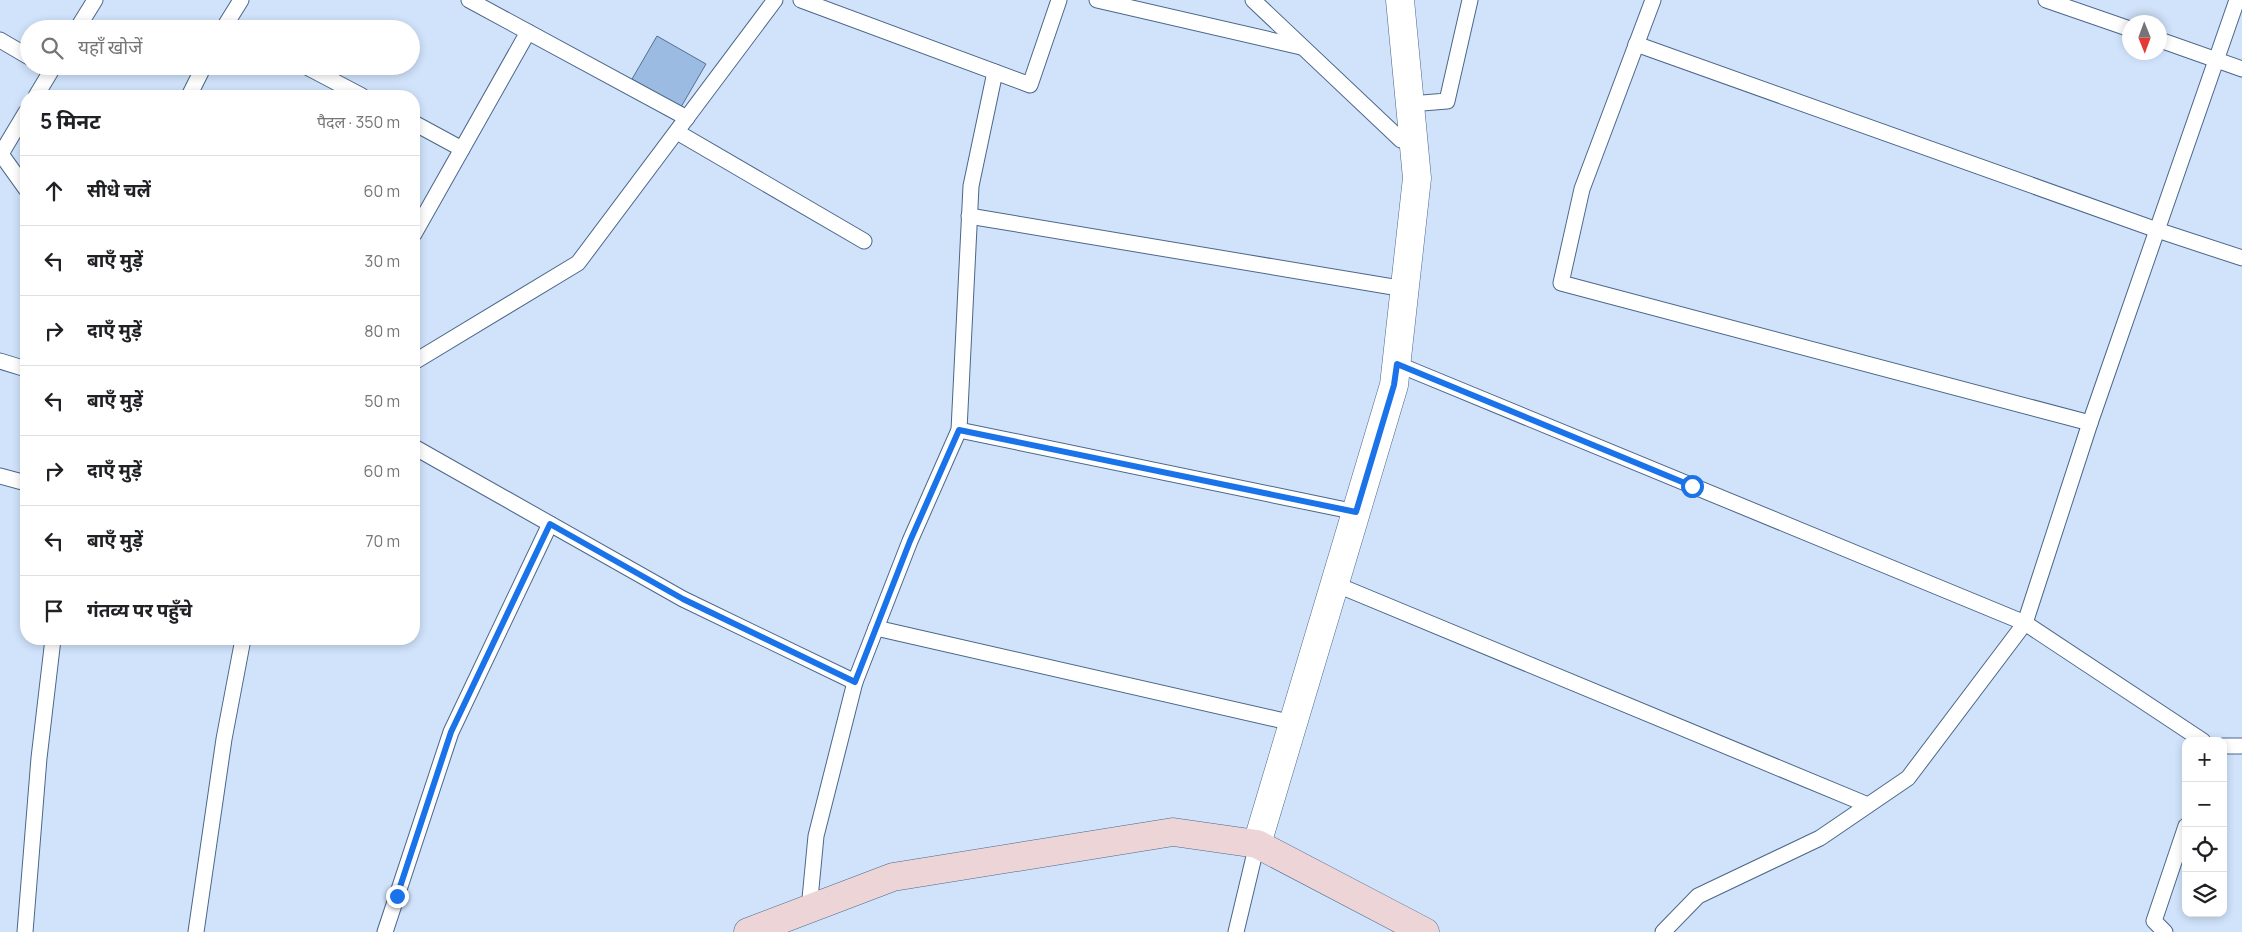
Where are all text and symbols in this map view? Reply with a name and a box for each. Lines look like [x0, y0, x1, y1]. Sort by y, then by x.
north arrow [2122, 15, 2167, 60]
search box [20, 20, 420, 75]
icon: search [38, 34, 66, 62]
text: यहाँ खोजें [78, 34, 142, 60]
text: 5 मिनट [40, 107, 101, 135]
text: पैदल · 350 m [317, 111, 400, 133]
icon: ahead [40, 177, 68, 205]
text: सीधे चलें [87, 177, 151, 203]
text: 60 m [364, 180, 400, 202]
icon: left [40, 247, 68, 275]
text: बाएँ मुड़ें [87, 247, 143, 273]
text: 30 m [365, 250, 400, 272]
icon: right [40, 317, 68, 345]
text: दाएँ मुड़ें [87, 317, 142, 343]
text: 80 m [364, 320, 400, 342]
icon: left [40, 387, 68, 415]
text: बाएँ मुड़ें [87, 387, 143, 413]
text: 50 m [364, 390, 400, 412]
icon: right [40, 457, 68, 485]
text: दाएँ मुड़ें [87, 457, 142, 483]
text: 60 m [364, 460, 400, 482]
route start [1681, 475, 1704, 498]
icon: left [40, 527, 68, 555]
text: बाएँ मुड़ें [87, 527, 143, 553]
text: 70 m [365, 530, 400, 552]
icon: arrive [40, 597, 68, 625]
text: गंतव्य पर पहुँचे [87, 597, 192, 623]
map controls [2182, 737, 2227, 917]
button: + [2182, 737, 2227, 782]
button: − [2182, 782, 2227, 827]
button: locate [2182, 827, 2227, 872]
button: layers [2182, 872, 2227, 917]
route end [386, 885, 409, 908]

